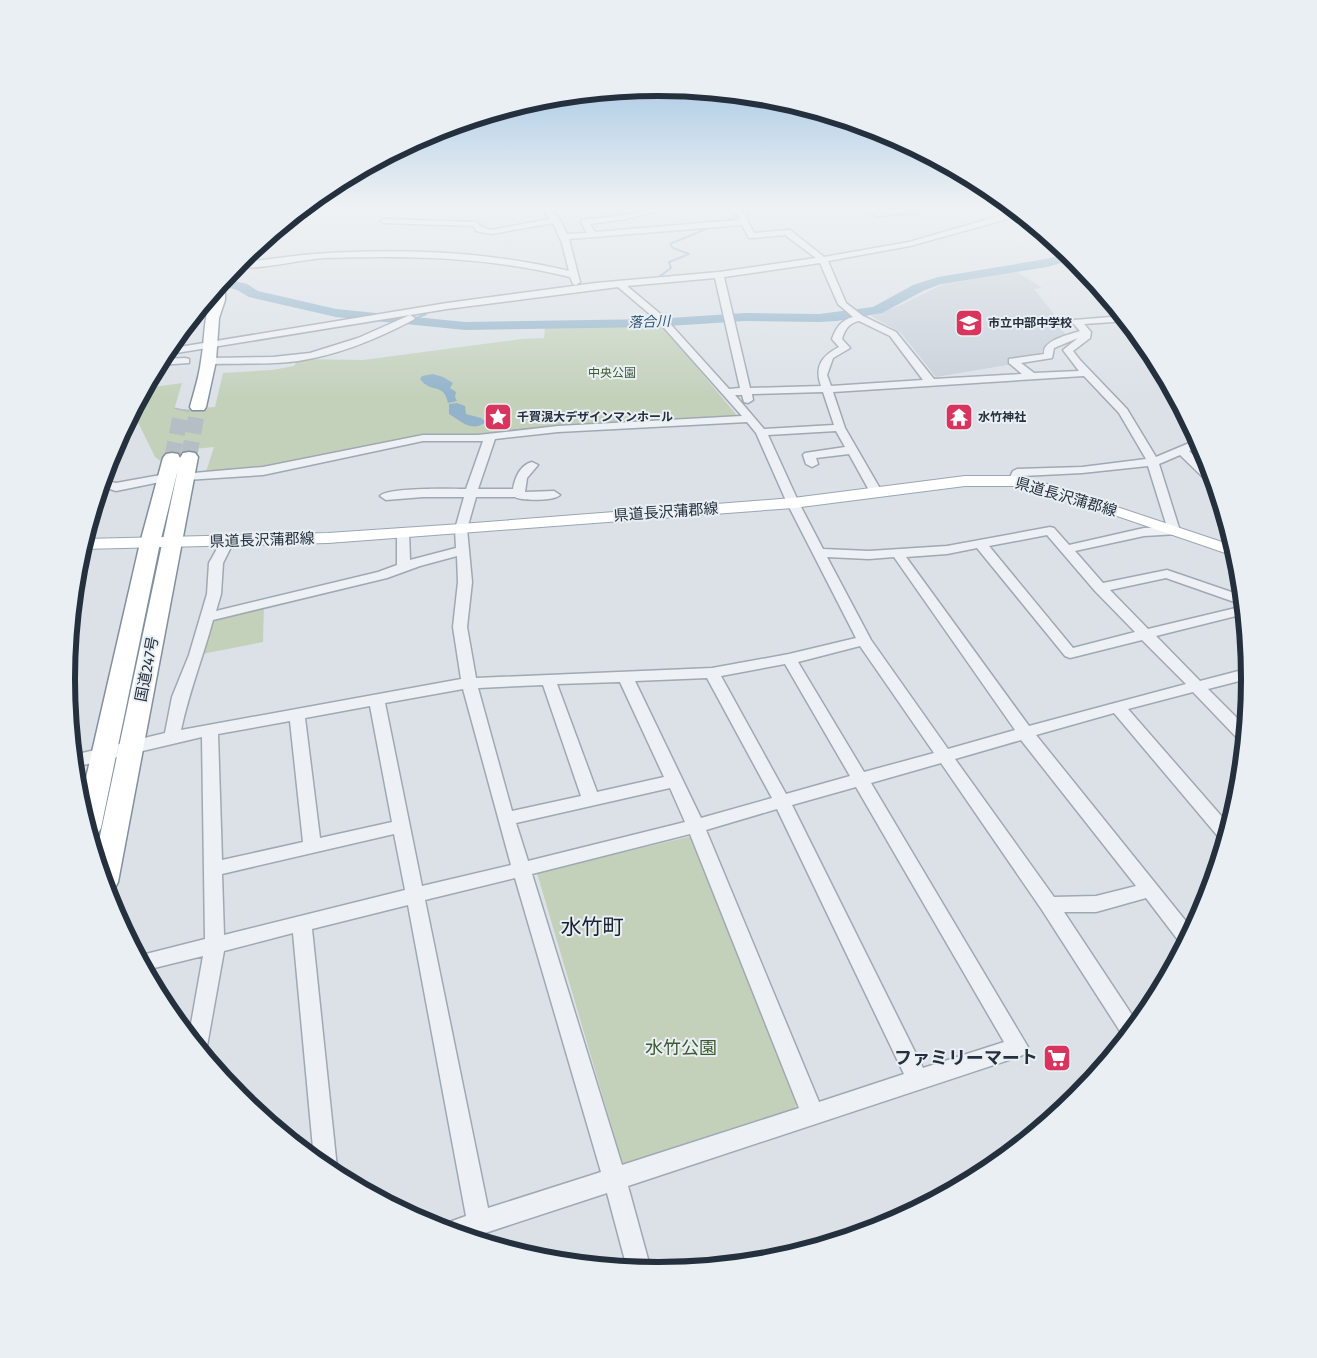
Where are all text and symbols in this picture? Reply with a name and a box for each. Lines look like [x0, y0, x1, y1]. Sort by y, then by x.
school or university icon: 市立中部中学校 [954, 308, 984, 338]
water label: 落合川 [628, 313, 672, 331]
place label: 市立中部中学校 [988, 316, 1072, 330]
park label: 中央公園 [588, 366, 636, 380]
place icon: 千賀滉大デザインマンホール [483, 402, 513, 432]
temple icon: 水竹神社 [944, 402, 974, 432]
place label: 千賀滉大デザインマンホール [517, 410, 673, 424]
place label: 水竹神社 [978, 410, 1026, 424]
street label: 県道長沢蒲郡線 [1013, 474, 1119, 520]
street label: 県道長沢蒲郡線 [613, 499, 719, 525]
street label: 県道長沢蒲郡線 [209, 529, 315, 551]
street label: 国道247号 [132, 635, 162, 703]
district label: 水竹町 [561, 914, 624, 940]
park label: 水竹公園 [645, 1037, 717, 1059]
supermarket icon: ファミリーマート [1042, 1043, 1072, 1073]
place label: ファミリーマート [894, 1047, 1038, 1069]

